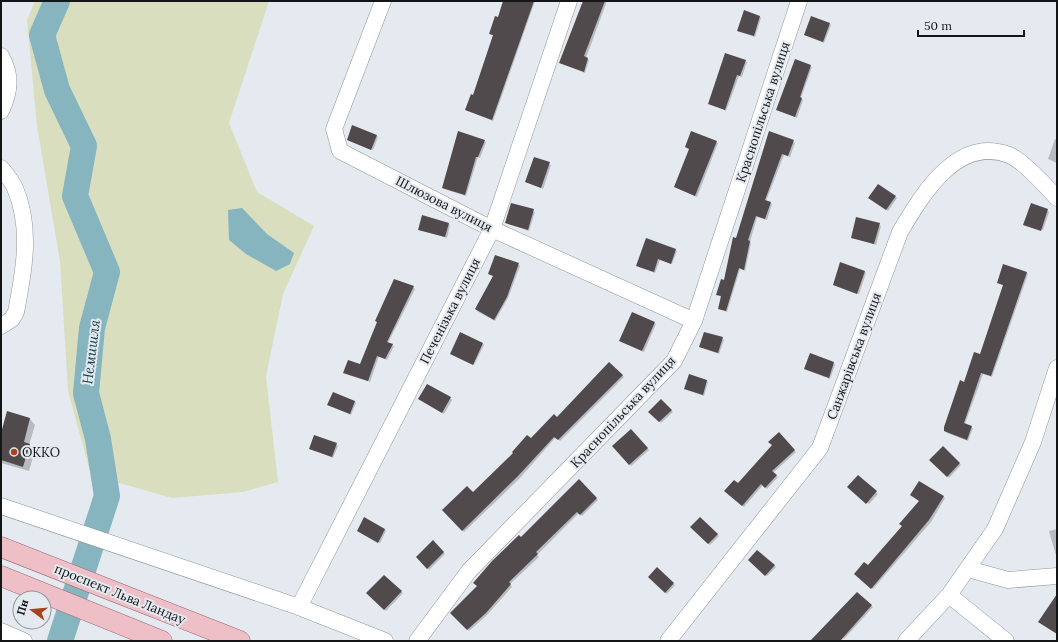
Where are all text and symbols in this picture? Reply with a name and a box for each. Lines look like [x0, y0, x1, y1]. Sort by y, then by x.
scale bar [918, 12, 1024, 38]
text: 50 m [924, 18, 952, 33]
street label: Краснопільська вулиця [732, 39, 794, 185]
street label: Шлюзова вулиця [393, 172, 495, 236]
street label: Печенізька вулиця [416, 255, 484, 367]
street label: Санжарівська вулиця [823, 290, 885, 422]
water label: Немишля [78, 319, 104, 385]
street label: Краснопільська вулиця [567, 352, 679, 472]
place label: ОККО [22, 444, 60, 461]
marker: ОККО [9, 447, 19, 457]
street label: проспект Льва Ландау [52, 560, 188, 628]
north arrow [12, 590, 52, 630]
text: Пн [13, 598, 31, 617]

